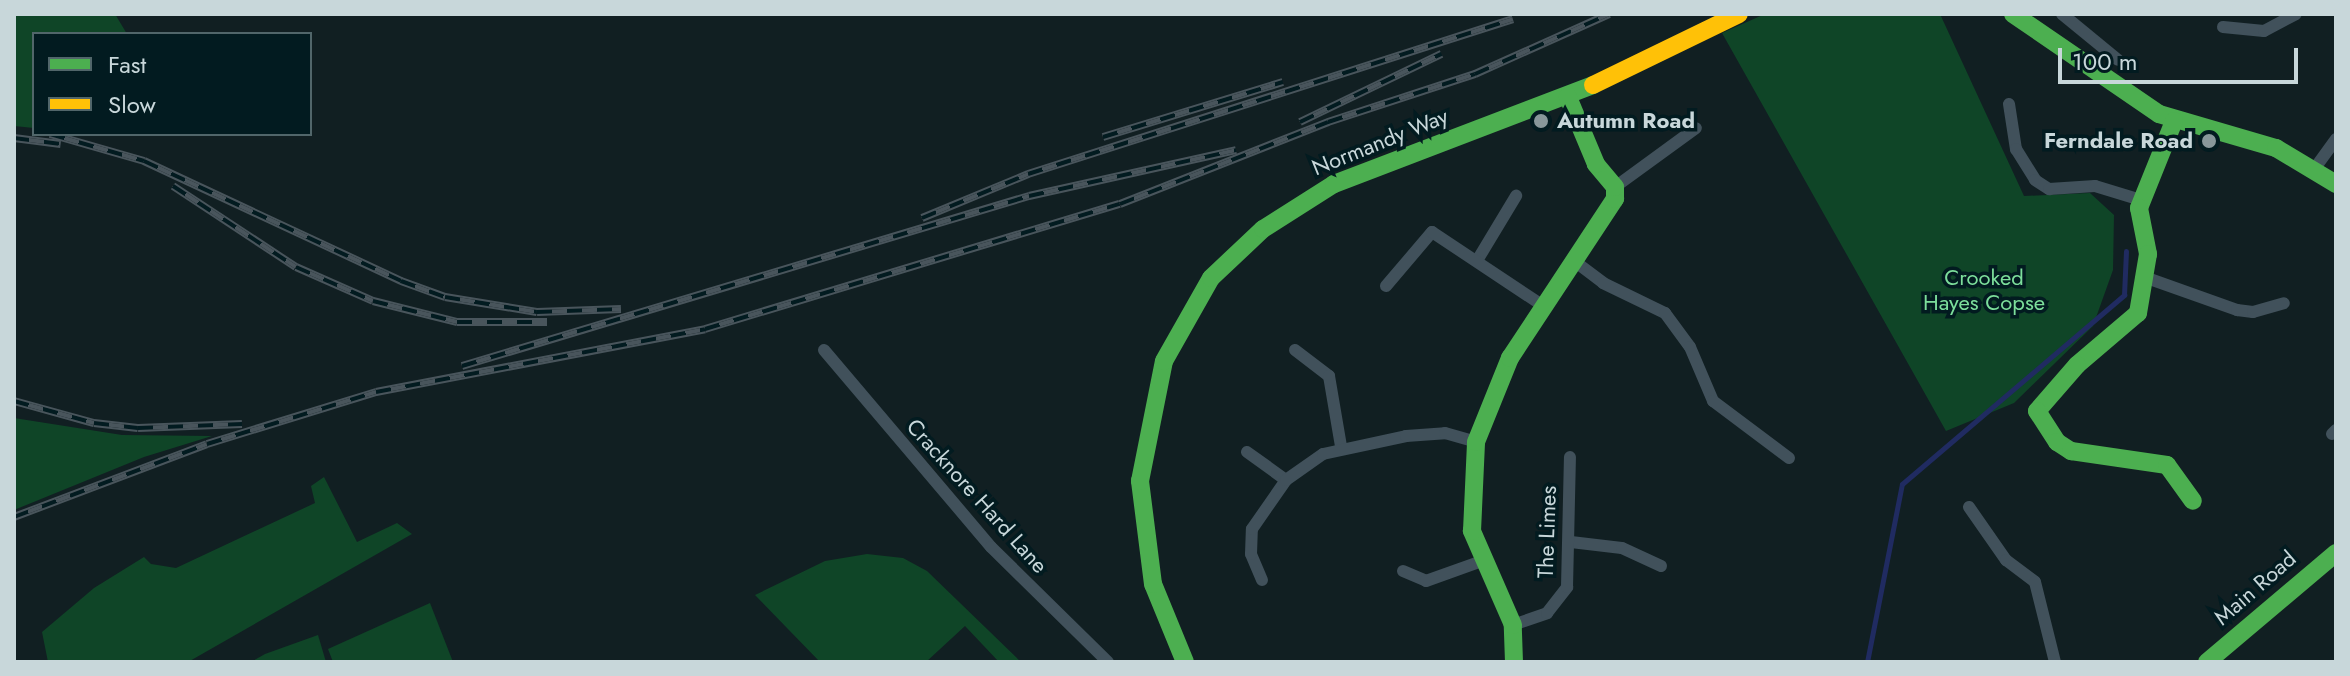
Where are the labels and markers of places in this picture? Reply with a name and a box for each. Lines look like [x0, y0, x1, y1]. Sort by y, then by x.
place label: Autumn Road [1557, 108, 1695, 134]
marker: Autumn Road [1532, 112, 1550, 130]
place label: Ferndale Road [2044, 128, 2193, 154]
marker: Ferndale Road [2200, 132, 2218, 150]

